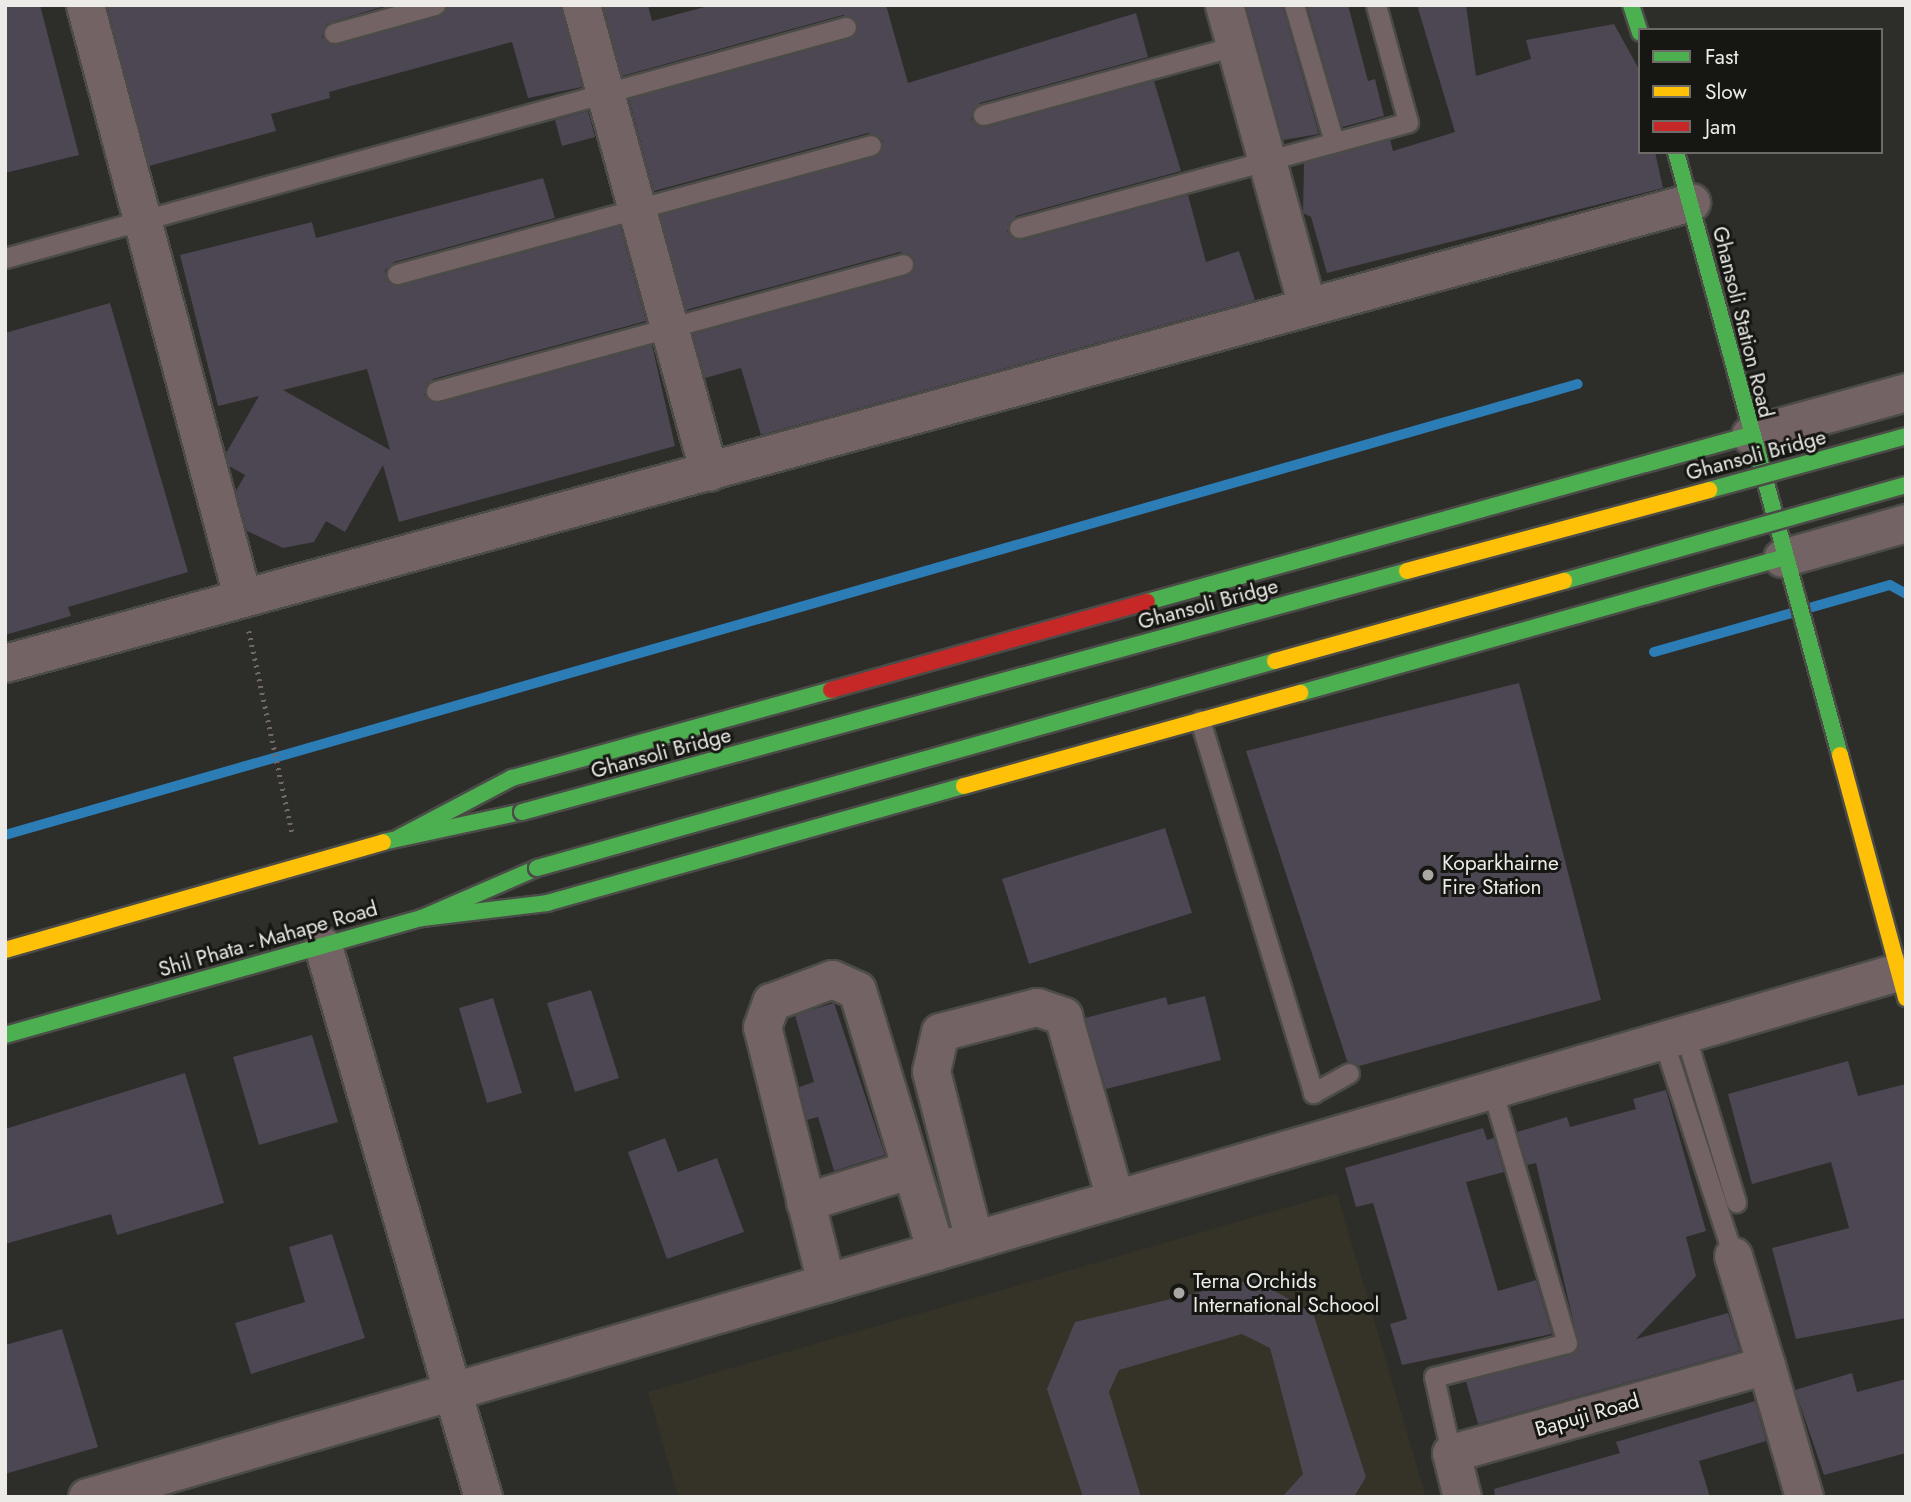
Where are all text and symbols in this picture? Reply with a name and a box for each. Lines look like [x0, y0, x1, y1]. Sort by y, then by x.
legend [1638, 28, 1883, 154]
text: Fast [1705, 42, 1738, 72]
text: Slow [1705, 77, 1747, 107]
text: Jam [1705, 112, 1737, 142]
street label: Ghansoli Station Road [1707, 224, 1779, 420]
street label: Ghansoli Bridge [1683, 424, 1829, 486]
street label: Ghansoli Bridge [1135, 573, 1281, 635]
street label: Ghansoli Bridge [588, 722, 734, 784]
place label: Koparkhairne Fire Station [1442, 850, 1559, 900]
marker: Koparkhairne Fire Station [1420, 867, 1436, 883]
street label: Shil Phata - Mahape Road [156, 896, 380, 982]
place label: Terna Orchids International Schoool [1193, 1268, 1379, 1318]
marker: Terna Orchids International Schoool [1171, 1285, 1187, 1301]
street label: Bapuji Road [1532, 1388, 1642, 1442]

